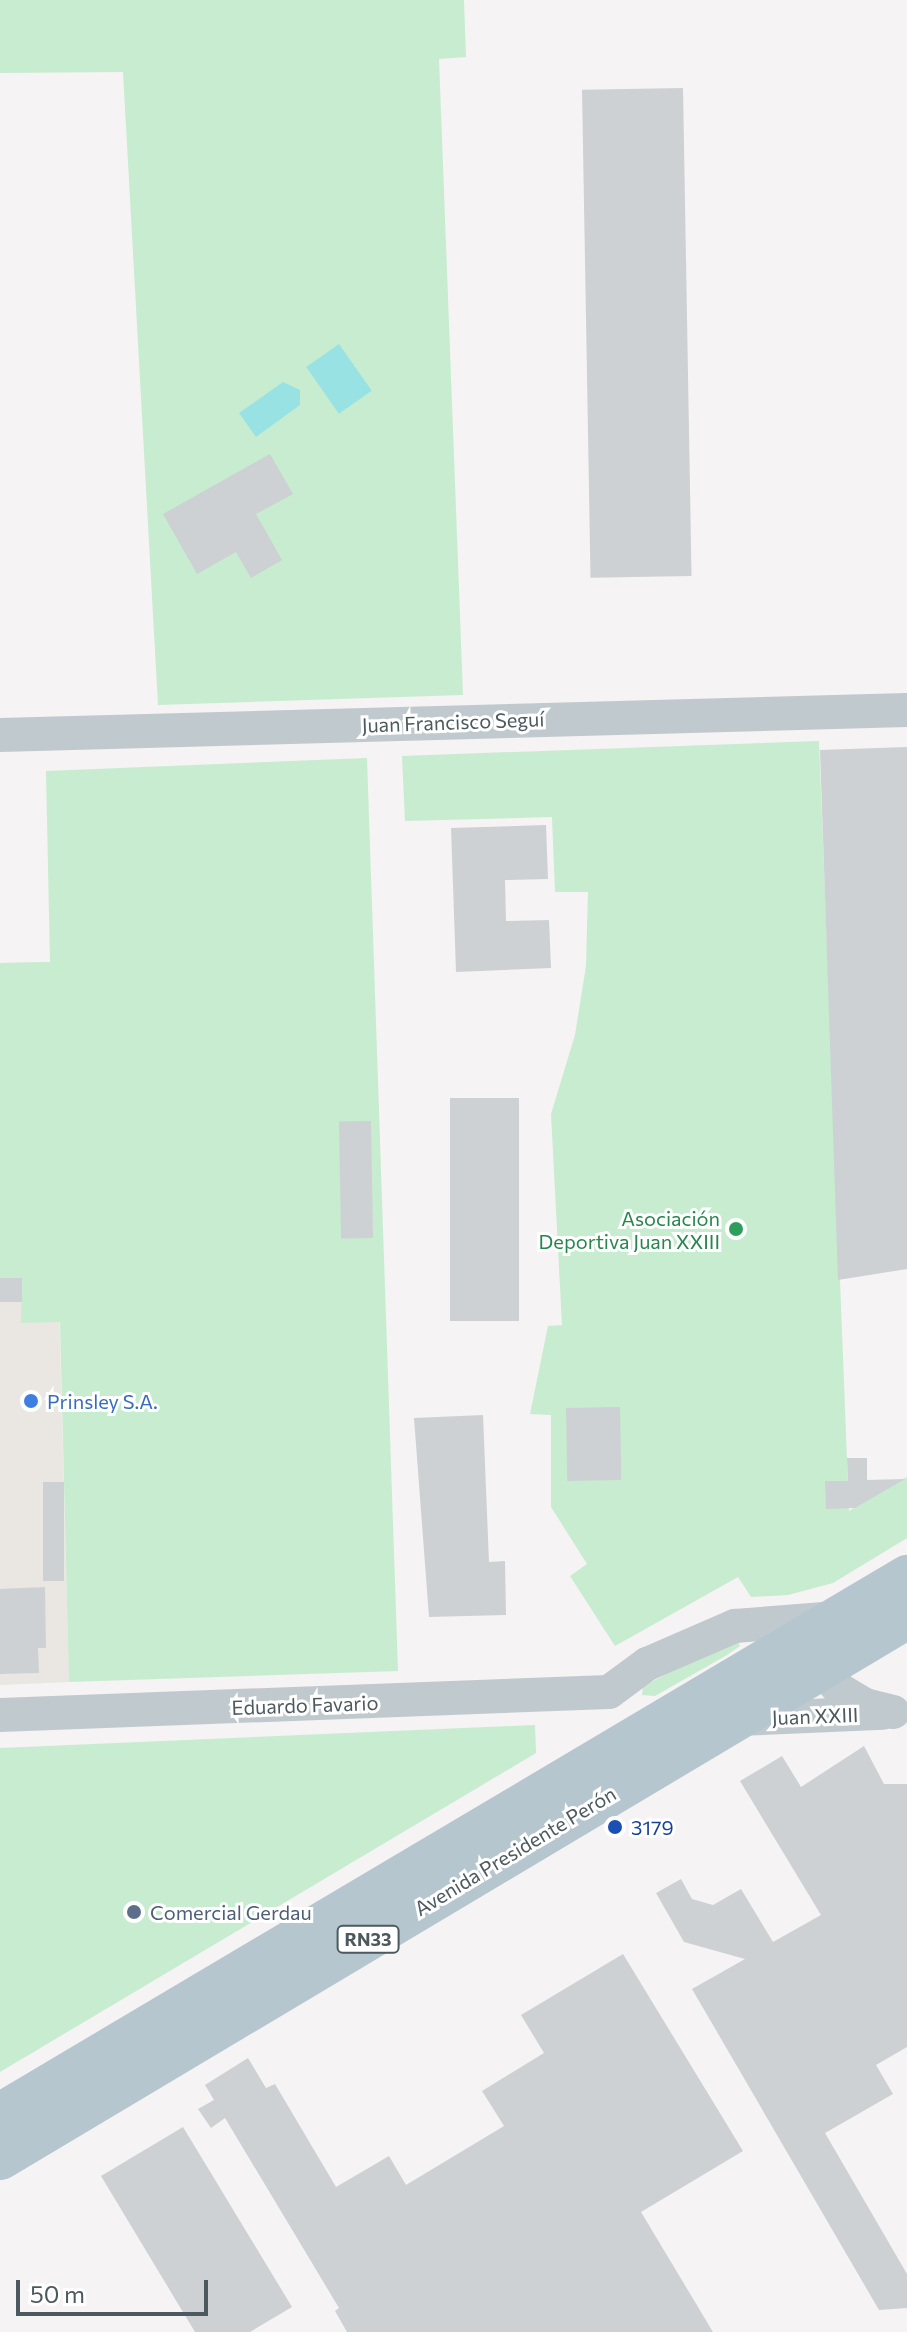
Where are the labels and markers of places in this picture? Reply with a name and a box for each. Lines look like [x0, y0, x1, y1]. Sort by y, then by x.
place label: Asociación Deportiva Juan XXIII [539, 1206, 720, 1253]
marker: Asociación Deportiva Juan XXIII [727, 1220, 745, 1238]
place label: Prinsley S.A. [47, 1389, 158, 1413]
marker: Prinsley S.A. [22, 1392, 40, 1410]
place label: 3179 [631, 1815, 674, 1839]
marker: 3179 [606, 1818, 624, 1836]
place label: Comercial Gerdau [150, 1900, 312, 1924]
marker: Comercial Gerdau [125, 1903, 143, 1921]

